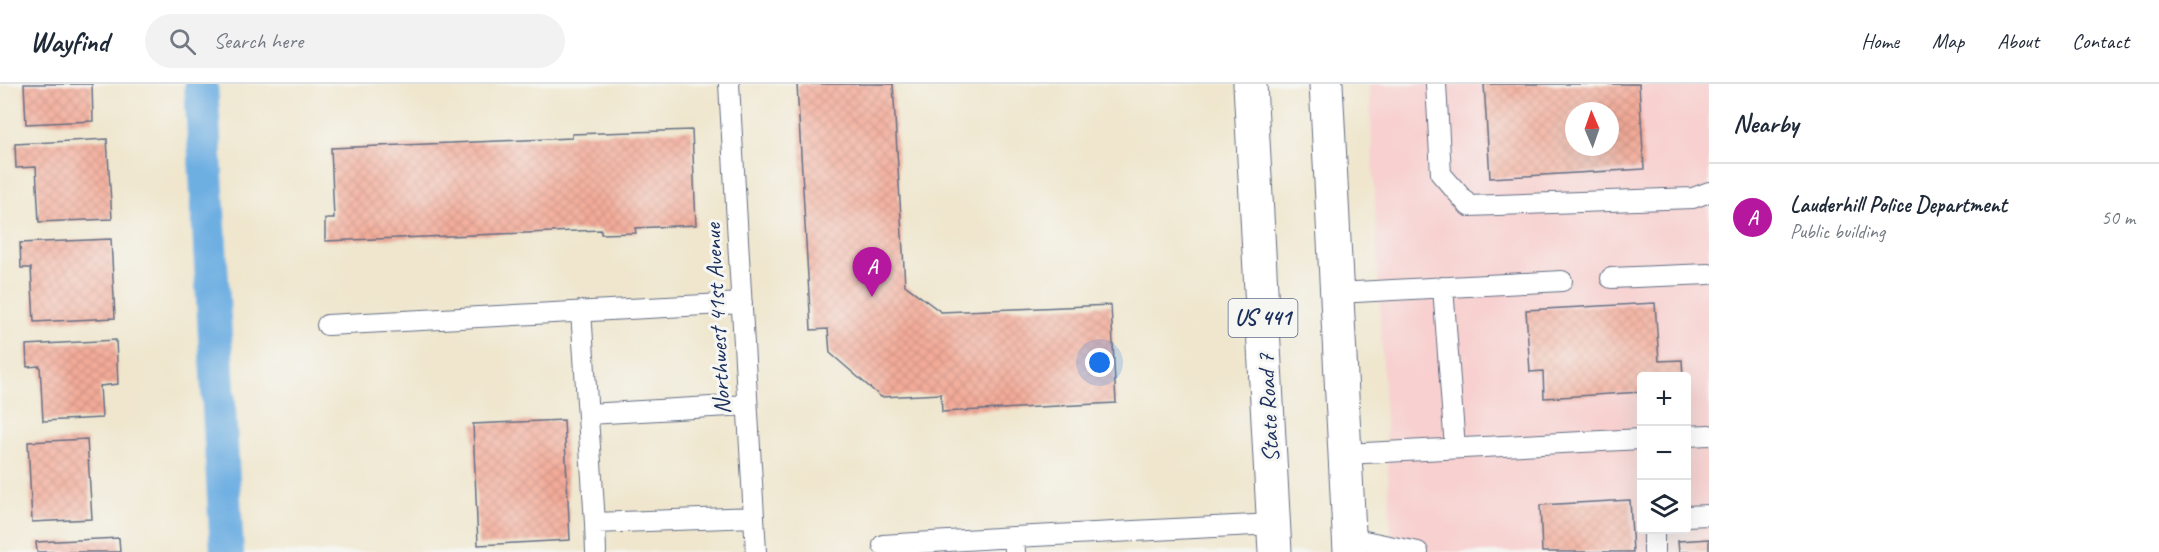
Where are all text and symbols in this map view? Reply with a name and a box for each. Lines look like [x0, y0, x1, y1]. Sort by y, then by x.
search box [145, 14, 565, 68]
text: Wayfind [30, 24, 109, 59]
icon: search [166, 25, 199, 58]
text: Search here [214, 27, 303, 55]
text: Home [1861, 28, 1899, 54]
text: Map [1932, 28, 1964, 54]
text: About [1997, 28, 2039, 54]
text: Contact [2072, 28, 2129, 54]
north arrow [1565, 102, 1619, 156]
text: Nearby [1733, 107, 1798, 140]
text: Lauderhill Police Department [1790, 191, 2007, 219]
text: A [1747, 205, 1758, 230]
text: 50 m [2101, 205, 2135, 230]
text: Public building [1790, 219, 1885, 244]
street label: Northwest 41st Avenue [697, 221, 737, 415]
pin: A [852, 248, 892, 297]
road number: US 441 [1228, 299, 1298, 337]
your location [1085, 348, 1114, 377]
street label: State Road 7 [1250, 352, 1286, 463]
map controls [1637, 372, 1691, 534]
button: + [1637, 372, 1691, 426]
button: − [1637, 426, 1691, 480]
button: layers [1637, 480, 1691, 534]

